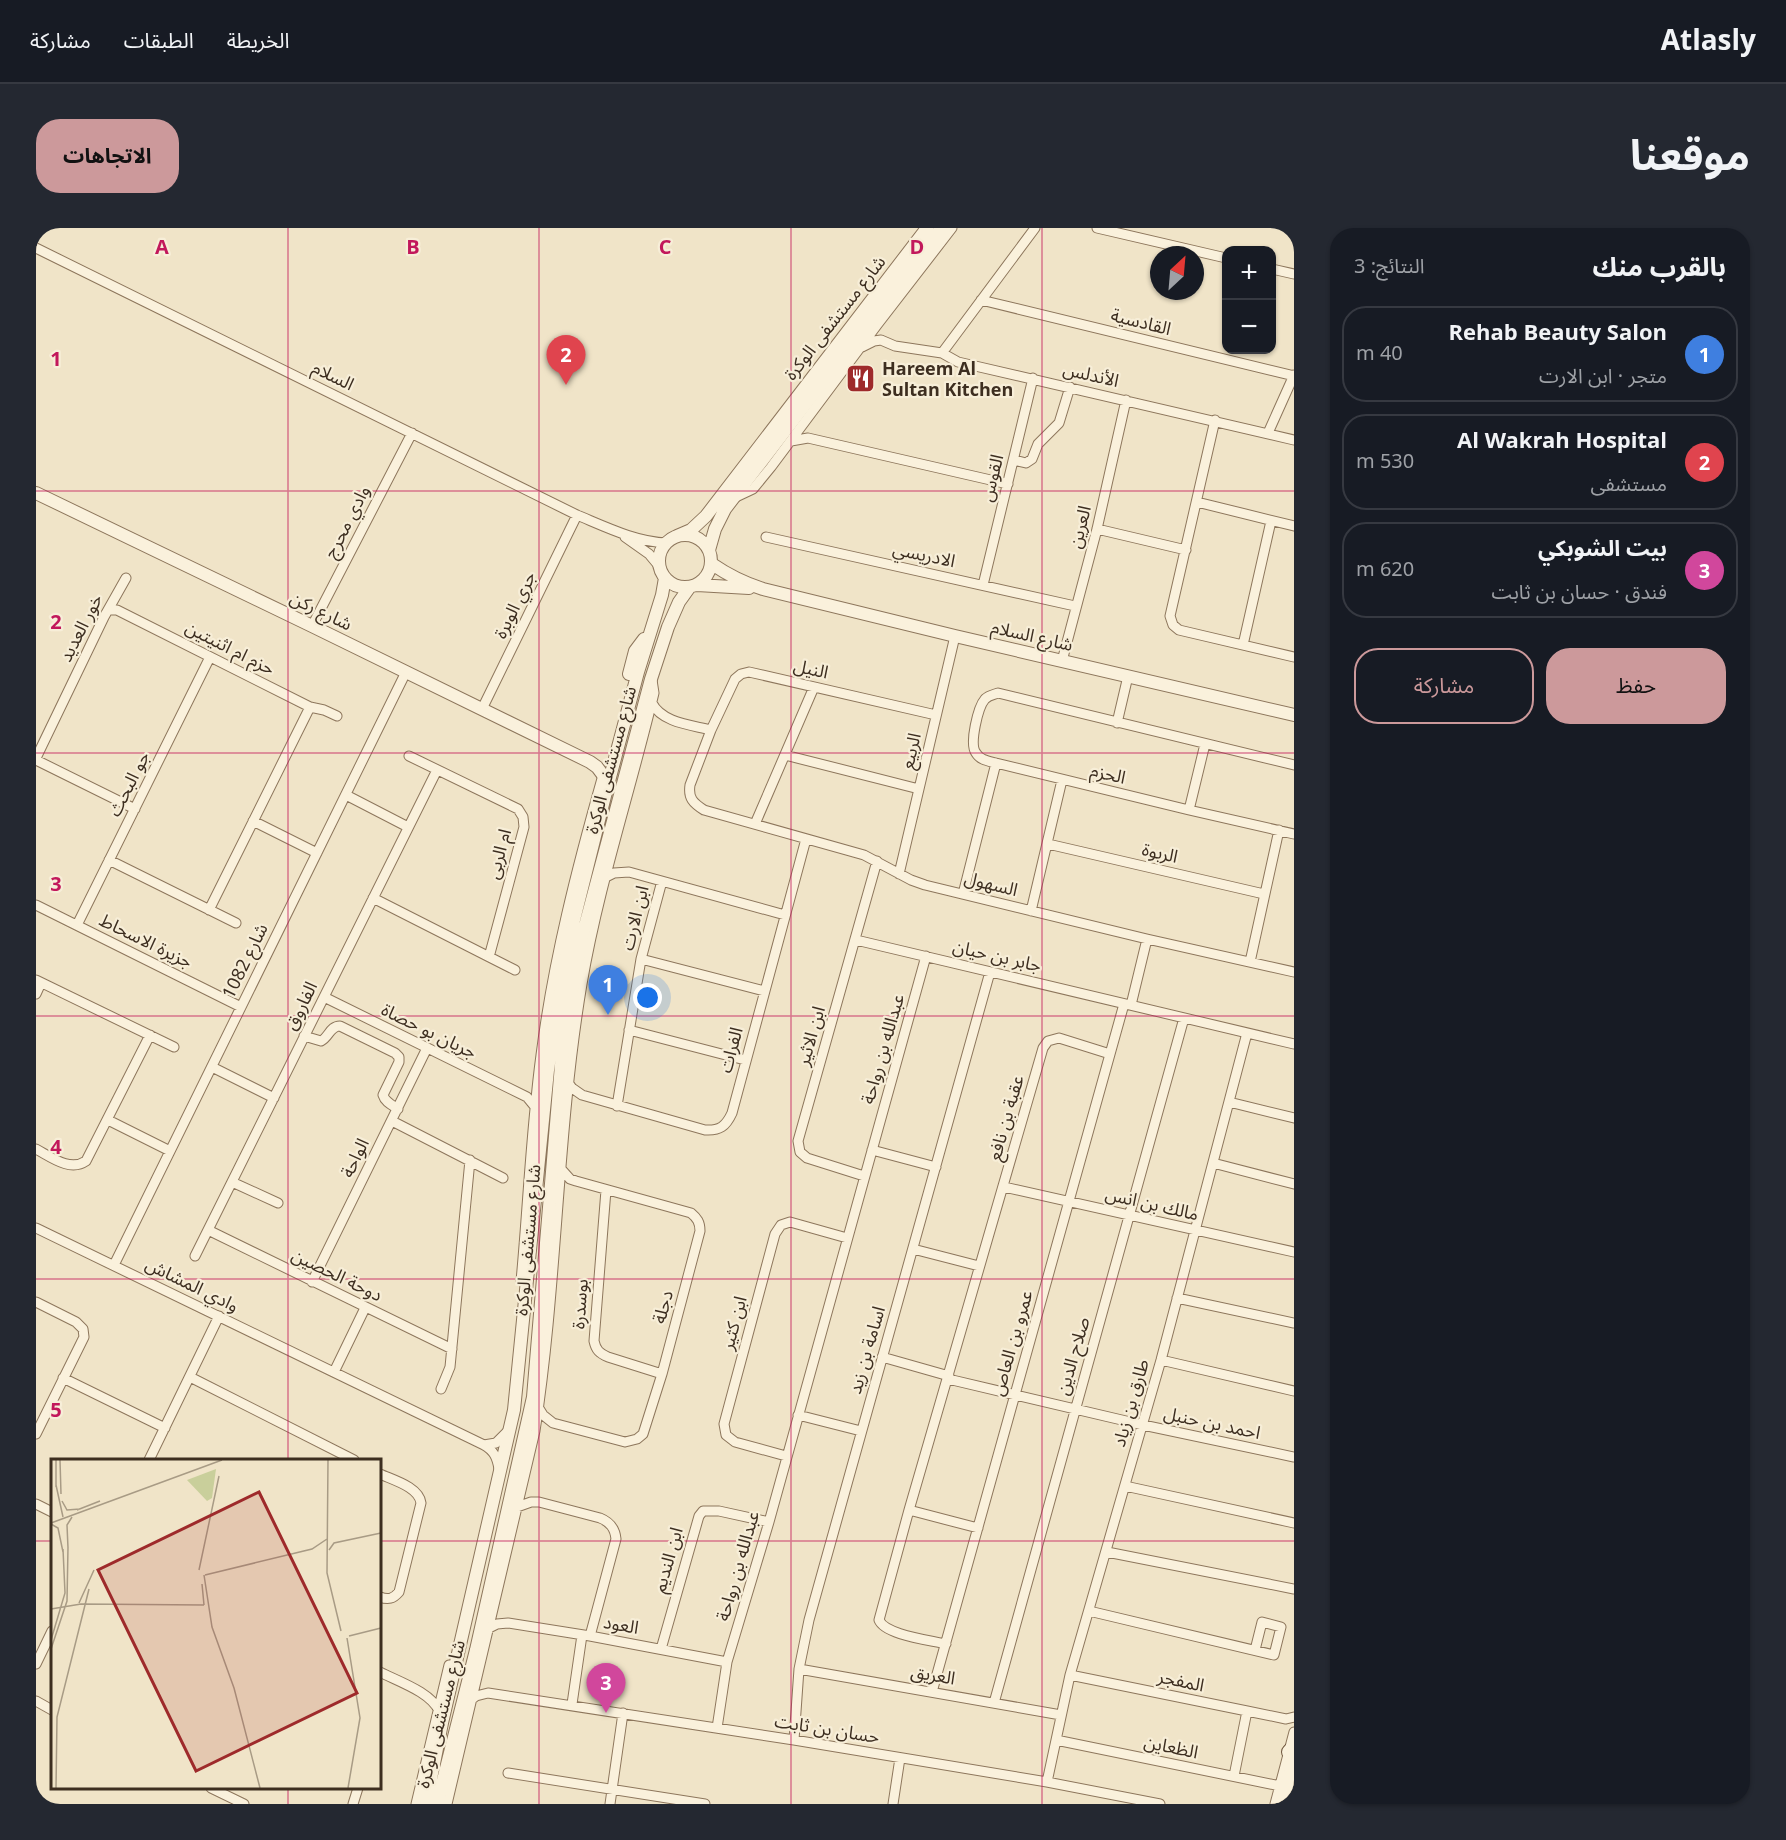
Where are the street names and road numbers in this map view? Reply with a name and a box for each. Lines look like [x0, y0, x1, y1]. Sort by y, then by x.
street label: شارع مستشفى الوكرة [773, 246, 897, 390]
street label: القادسية [1107, 296, 1175, 348]
street label: السلام [305, 349, 361, 403]
street label: الأندلس [1059, 350, 1123, 400]
street label: القوس [968, 450, 1016, 506]
street label: وادي محرج [312, 478, 382, 566]
street label: العرين [1056, 501, 1104, 553]
street label: الادريسي [889, 530, 959, 580]
street label: جري الوبرة [482, 564, 548, 646]
street label: شارع ركن [283, 579, 359, 643]
street label: خور العديد [47, 587, 115, 669]
street label: شارع السلام [987, 608, 1077, 664]
street label: حزم ام اثنيتين [178, 609, 282, 687]
street label: النيل [790, 647, 832, 691]
street label: شارع مستشفى الوكرة [573, 682, 649, 838]
street label: الربيع [888, 729, 934, 773]
street label: جو البحث [96, 744, 162, 824]
street label: الحزم [1086, 751, 1130, 797]
street label: ام الربى [474, 824, 524, 884]
street label: الربوة [1138, 830, 1182, 876]
street label: السهول [960, 859, 1022, 909]
street label: ابن الارت [609, 881, 661, 955]
street label: جزيرة الاسحاط [92, 902, 200, 980]
street label: شارع 1082 [210, 916, 280, 1006]
street label: جابر بن حيان [949, 927, 1045, 985]
street label: الفاروق [273, 974, 329, 1038]
street label: عبدالله بن رواحة [849, 989, 917, 1109]
street label: جريان بو حصاة [374, 991, 484, 1071]
street label: ابن الاثير [784, 1001, 838, 1071]
street label: الفرات [707, 1023, 755, 1077]
street label: عقبة بن نافع [976, 1071, 1036, 1165]
street label: الواحة [329, 1131, 381, 1185]
street label: شارع مستشفى الوكرة [502, 1163, 554, 1317]
street label: مالك بن انس [1101, 1175, 1203, 1233]
street label: دوحة الحصين [285, 1236, 389, 1314]
street label: وادي المشاش [138, 1246, 246, 1324]
street label: بوسدرة [559, 1278, 601, 1330]
street label: عمرو بن العاص [979, 1285, 1045, 1401]
street label: دجلة [640, 1286, 686, 1328]
street label: ابن كثير [708, 1292, 759, 1355]
street label: اسامة بن زيد [836, 1301, 898, 1399]
street label: صلاح الدين [1044, 1312, 1102, 1400]
street label: طارق بن زياد [1100, 1354, 1162, 1452]
street label: احمد بن حنبل [1160, 1394, 1264, 1452]
street label: عبدالله بن رواحة [704, 1506, 772, 1626]
street label: ابن النديم [640, 1522, 696, 1598]
street label: العود [600, 1603, 642, 1647]
street label: شارع مستشفى الوكرة [404, 1636, 478, 1792]
street label: العريق [908, 1652, 958, 1698]
street label: المفجر [1153, 1657, 1208, 1704]
street label: حسان بن ثابت [772, 1702, 882, 1756]
street label: الظعاين [1140, 1723, 1202, 1771]

